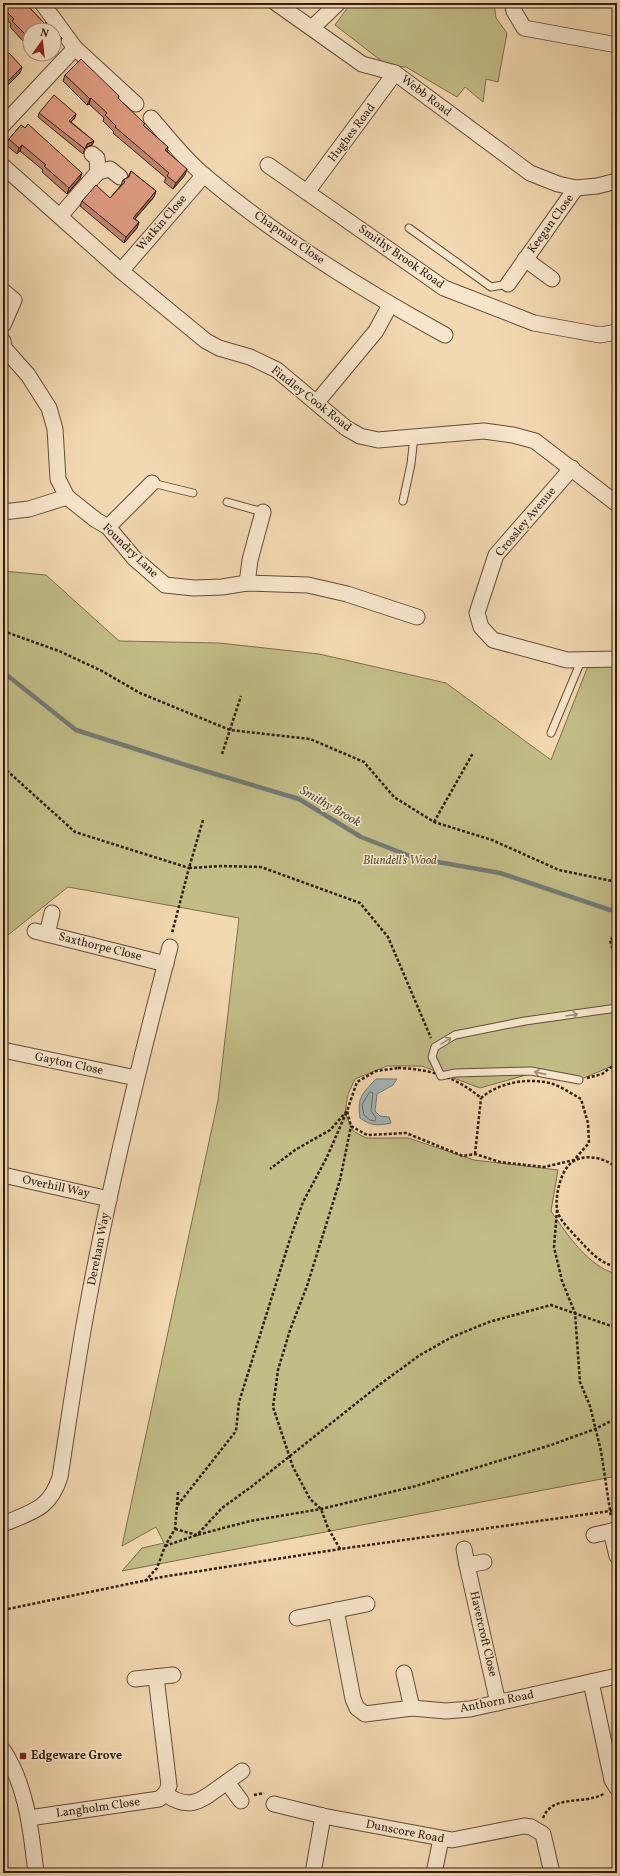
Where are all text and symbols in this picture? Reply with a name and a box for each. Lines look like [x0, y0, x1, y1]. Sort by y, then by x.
north arrow [22, 22, 62, 62]
text: N [38, 26, 50, 42]
street label: Webb Road [398, 72, 455, 120]
street label: Hughes Road [325, 100, 379, 166]
street label: Watkin Close [133, 191, 191, 254]
street label: Keegan Close [524, 191, 578, 257]
street label: Chapman Close [251, 208, 328, 268]
street label: Smithy Brook Road [355, 221, 447, 293]
street label: Findley Cook Road [267, 362, 355, 436]
street label: Crossley Avenue [492, 484, 560, 560]
street label: Foundry Lane [98, 520, 162, 582]
water label: Smithy Brook [296, 782, 364, 832]
park label: Blundell's Wood [363, 853, 437, 869]
street label: Saxthorpe Close [57, 929, 144, 965]
one-way arrow [565, 1011, 578, 1019]
one-way arrow [440, 1037, 451, 1045]
street label: Gayton Close [33, 1049, 105, 1079]
one-way arrow [534, 1068, 547, 1076]
street label: Overhill Way [21, 1172, 92, 1202]
street label: Dereham Way [84, 1211, 114, 1287]
street label: Havercroft Close [465, 1589, 501, 1679]
street label: Anthorn Road [459, 1687, 536, 1717]
place label: Edgeware Grove [31, 1748, 122, 1764]
marker: Edgeware Grove [18, 1751, 28, 1761]
street label: Langholm Close [55, 1794, 141, 1822]
street label: Dunscore Road [364, 1817, 446, 1848]

